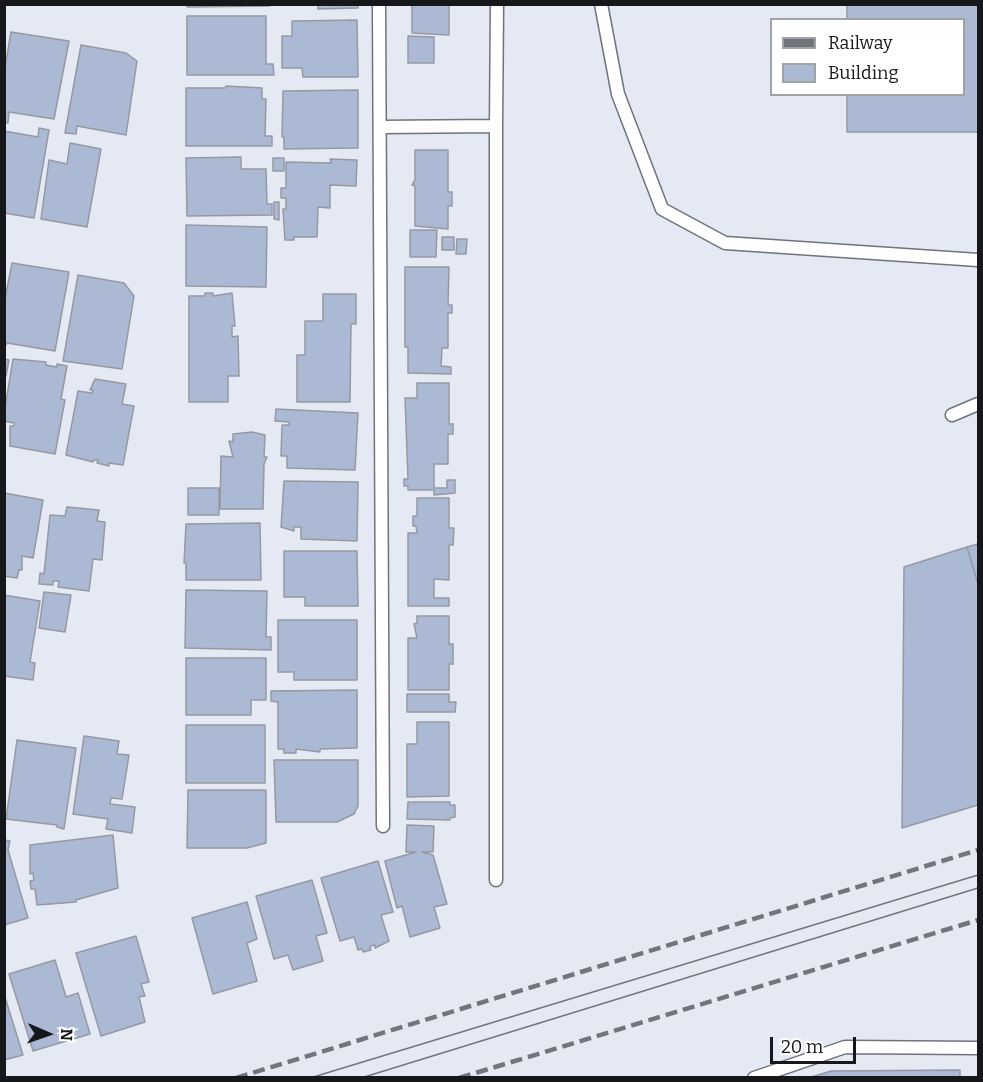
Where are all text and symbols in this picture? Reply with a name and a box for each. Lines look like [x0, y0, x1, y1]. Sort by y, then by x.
legend [770, 18, 965, 96]
text: Railway [828, 32, 892, 54]
text: Building [828, 62, 899, 84]
north arrow [18, 1004, 78, 1064]
scale bar [773, 1025, 858, 1063]
text: N [57, 1028, 76, 1041]
text: 20 m [781, 1036, 823, 1058]

